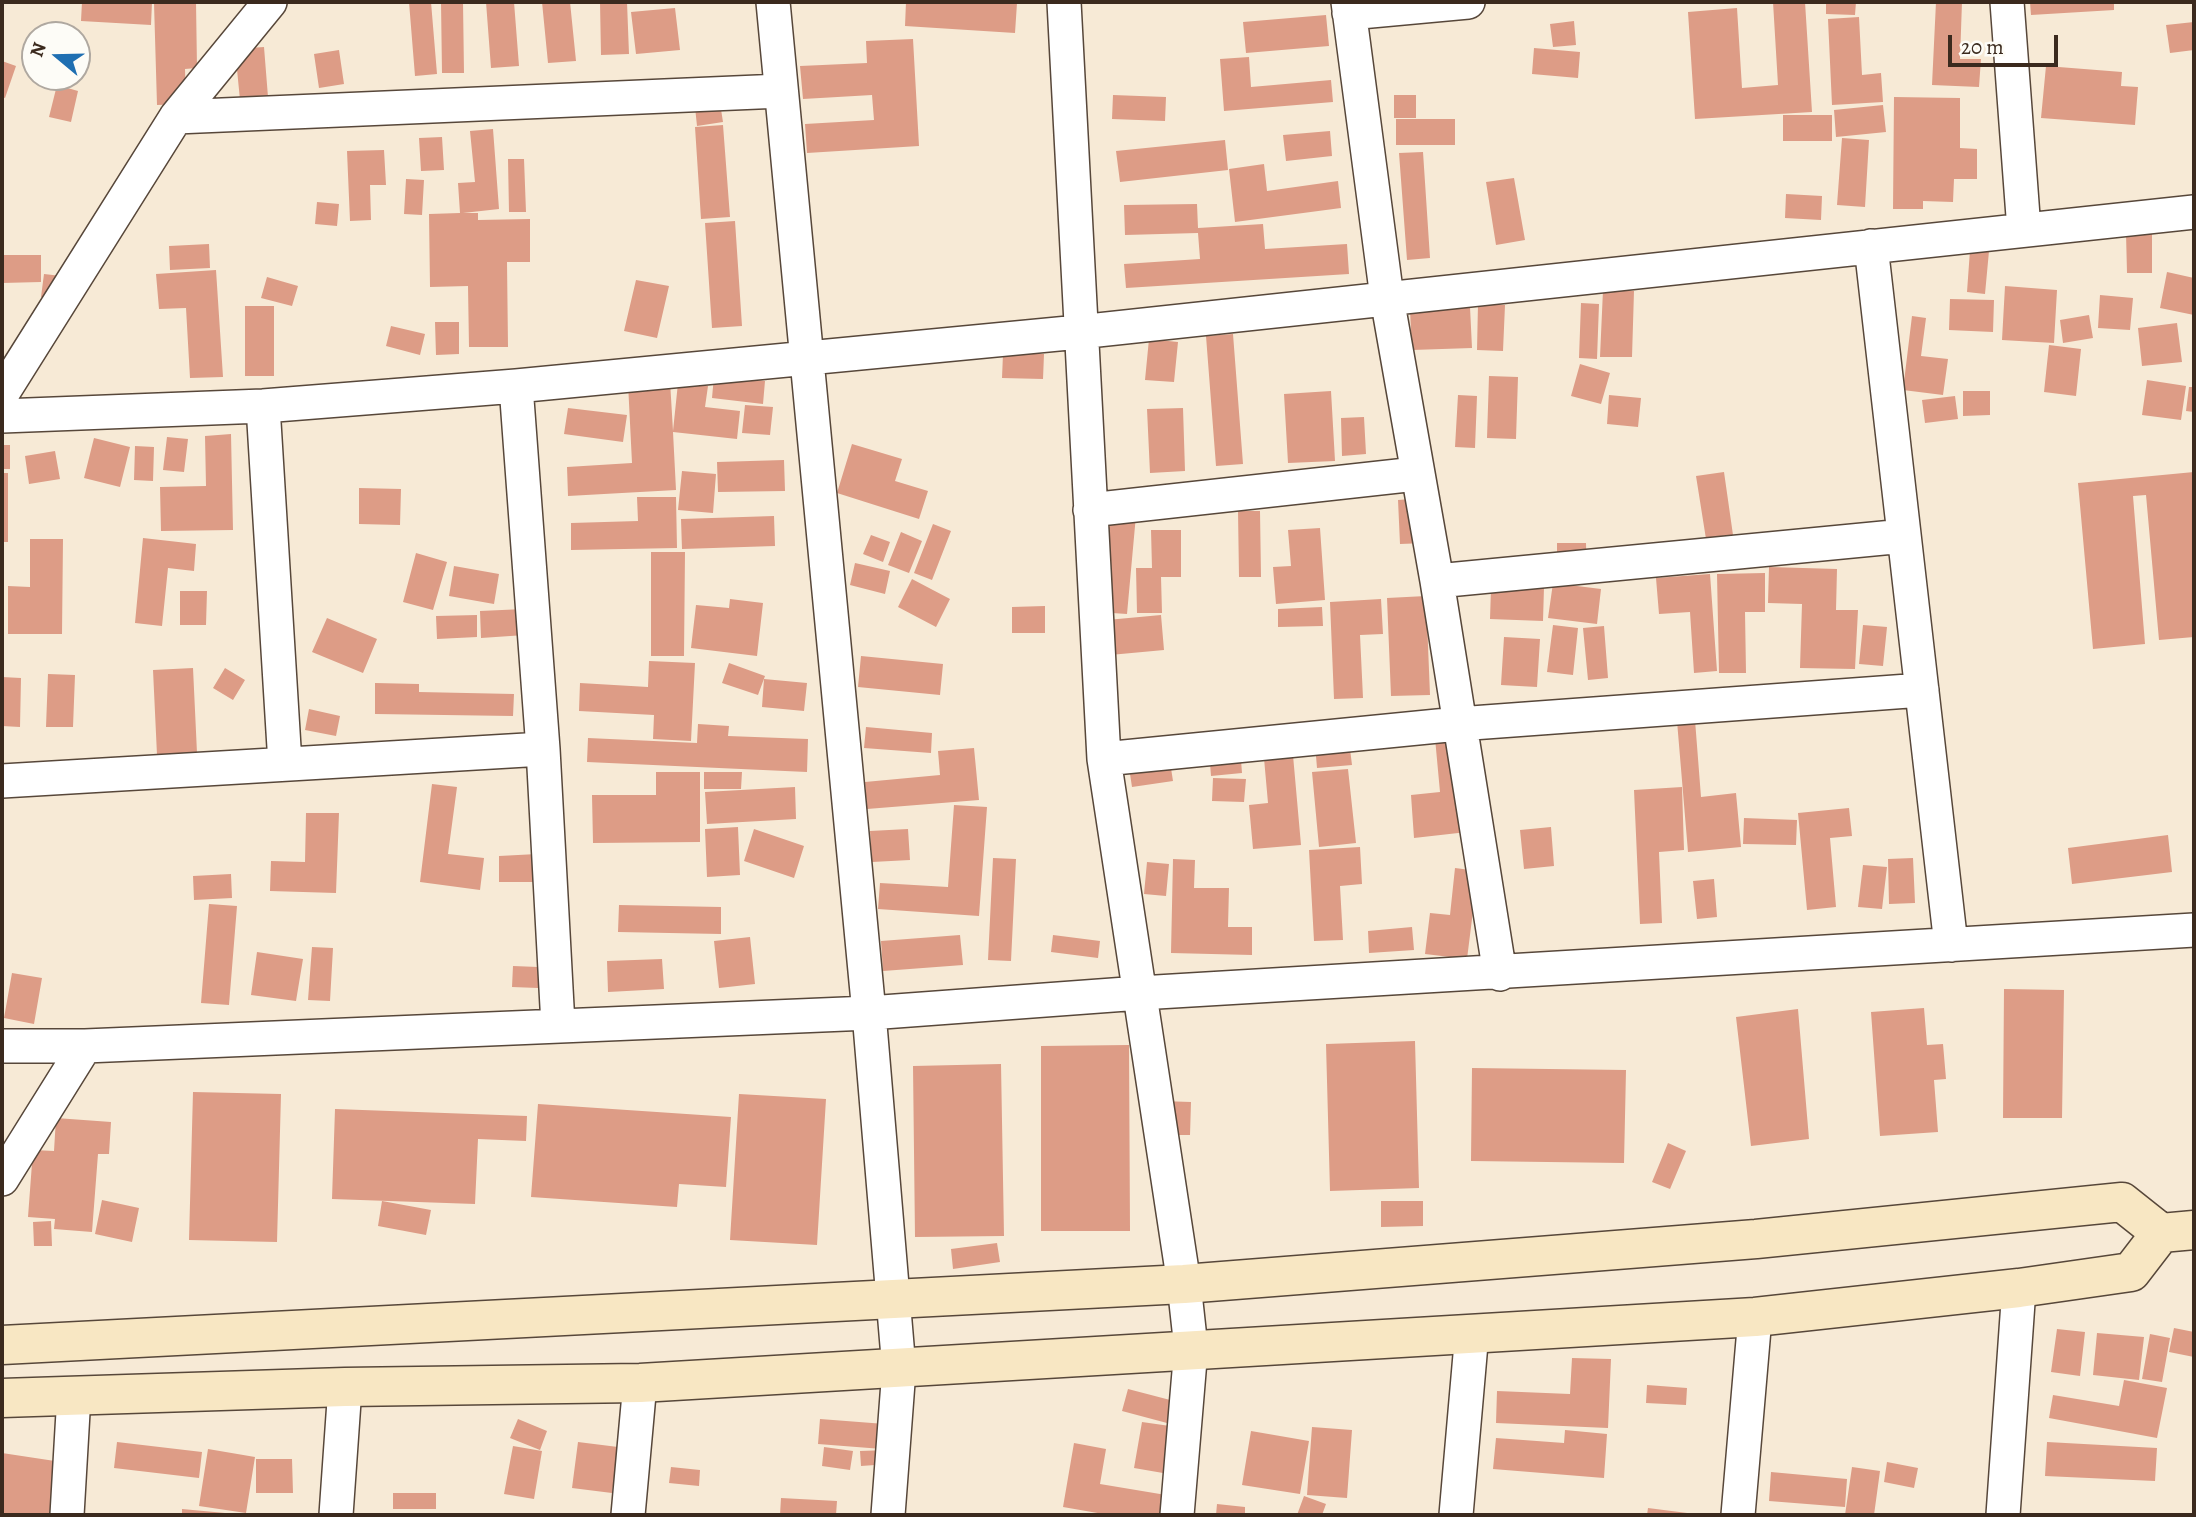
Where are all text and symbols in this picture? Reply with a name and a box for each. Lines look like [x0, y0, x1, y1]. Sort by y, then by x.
north arrow [21, 21, 91, 91]
scale bar [1951, 21, 2061, 65]
text: 20 m [1961, 33, 2004, 61]
text: N [23, 39, 53, 61]

